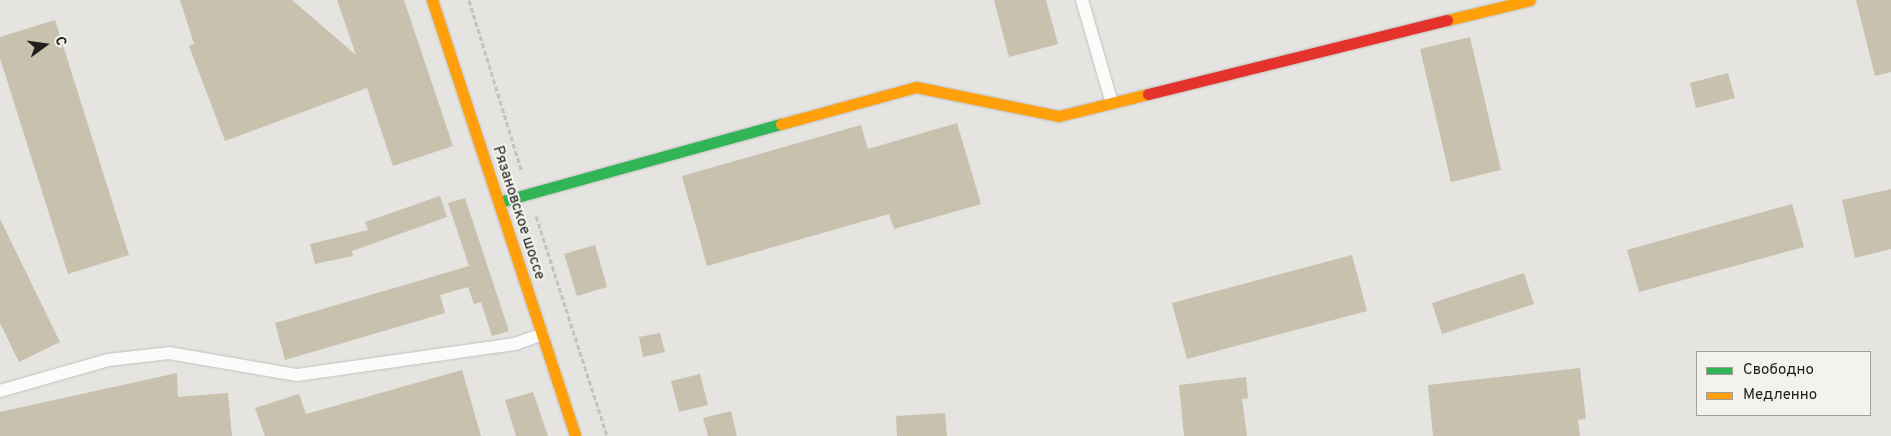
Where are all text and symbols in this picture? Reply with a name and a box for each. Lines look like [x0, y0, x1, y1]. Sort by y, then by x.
north arrow [20, 20, 70, 70]
text: С [51, 35, 69, 48]
street label: Рязановское шоссе [488, 144, 548, 282]
legend [1696, 351, 1871, 416]
text: Свободно [1743, 361, 1814, 380]
text: Медленно [1743, 386, 1817, 405]

